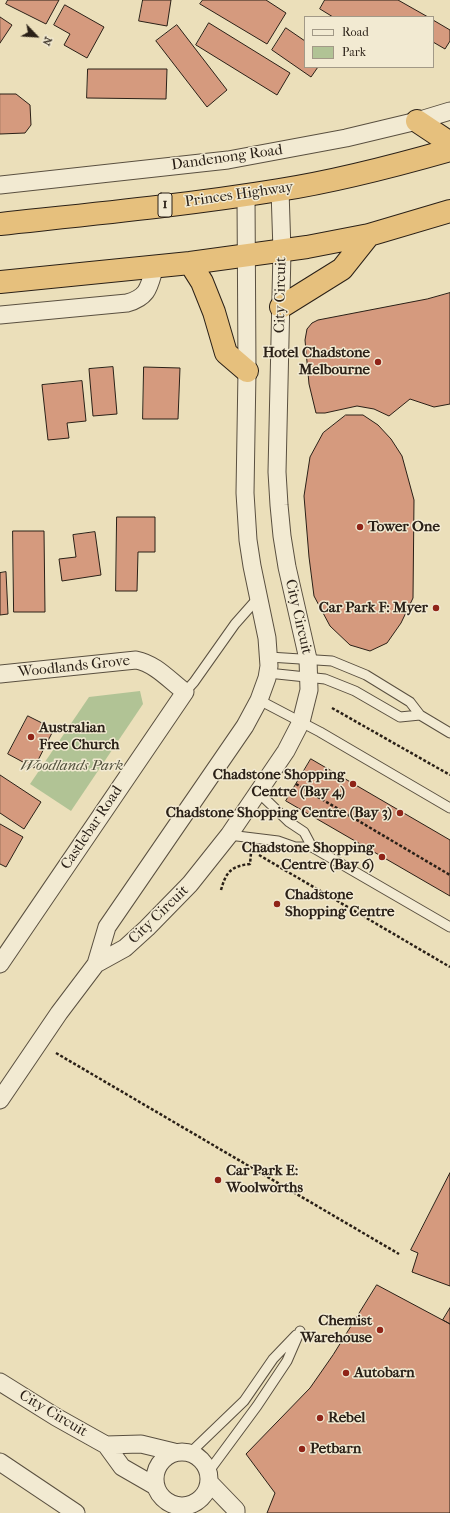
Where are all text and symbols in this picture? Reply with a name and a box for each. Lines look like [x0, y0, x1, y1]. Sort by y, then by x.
north arrow [16, 16, 56, 56]
legend [304, 16, 434, 68]
text: Road [342, 25, 369, 39]
text: N [40, 35, 55, 48]
text: Park [342, 45, 366, 59]
street label: Dandenong Road [170, 141, 284, 175]
street label: Princes Highway [184, 178, 294, 212]
road number: 1 [158, 193, 172, 217]
street label: City Circuit [271, 257, 291, 333]
place label: Hotel Chadstone Melbourne [263, 344, 370, 379]
marker: Hotel Chadstone Melbourne [373, 357, 383, 367]
place label: Tower One [368, 518, 440, 536]
marker: Tower One [355, 522, 365, 532]
street label: City Circuit [281, 578, 315, 656]
place label: Car Park F: Myer [319, 599, 428, 617]
marker: Car Park F: Myer [431, 603, 441, 613]
street label: Woodlands Grove [17, 652, 131, 682]
place label: Australian Free Church [39, 719, 120, 754]
marker: Australian Free Church [26, 732, 36, 742]
park label: Woodlands Park [21, 757, 123, 775]
place label: Chadstone Shopping Centre (Bay 4) [213, 766, 345, 801]
marker: Chadstone Shopping Centre (Bay 4) [348, 779, 358, 789]
street label: Castlebar Road [57, 783, 127, 873]
place label: Chadstone Shopping Centre (Bay 3) [166, 804, 392, 822]
marker: Chadstone Shopping Centre (Bay 3) [395, 808, 405, 818]
place label: Chadstone Shopping Centre (Bay 6) [242, 839, 374, 874]
marker: Chadstone Shopping Centre (Bay 6) [377, 852, 387, 862]
street label: City Circuit [125, 882, 193, 948]
place label: Chadstone Shopping Centre [285, 886, 394, 921]
marker: Chadstone Shopping Centre [272, 899, 282, 909]
place label: Car Park E: Woolworths [226, 1162, 303, 1197]
marker: Car Park E: Woolworths [213, 1175, 223, 1185]
place label: Chemist Warehouse [300, 1312, 372, 1347]
marker: Chemist Warehouse [375, 1325, 385, 1335]
place label: Autobarn [354, 1364, 415, 1382]
marker: Autobarn [341, 1368, 351, 1378]
street label: City Circuit [16, 1387, 90, 1441]
place label: Rebel [328, 1409, 365, 1427]
marker: Rebel [315, 1413, 325, 1423]
place label: Petbarn [310, 1440, 361, 1458]
marker: Petbarn [297, 1444, 307, 1454]

